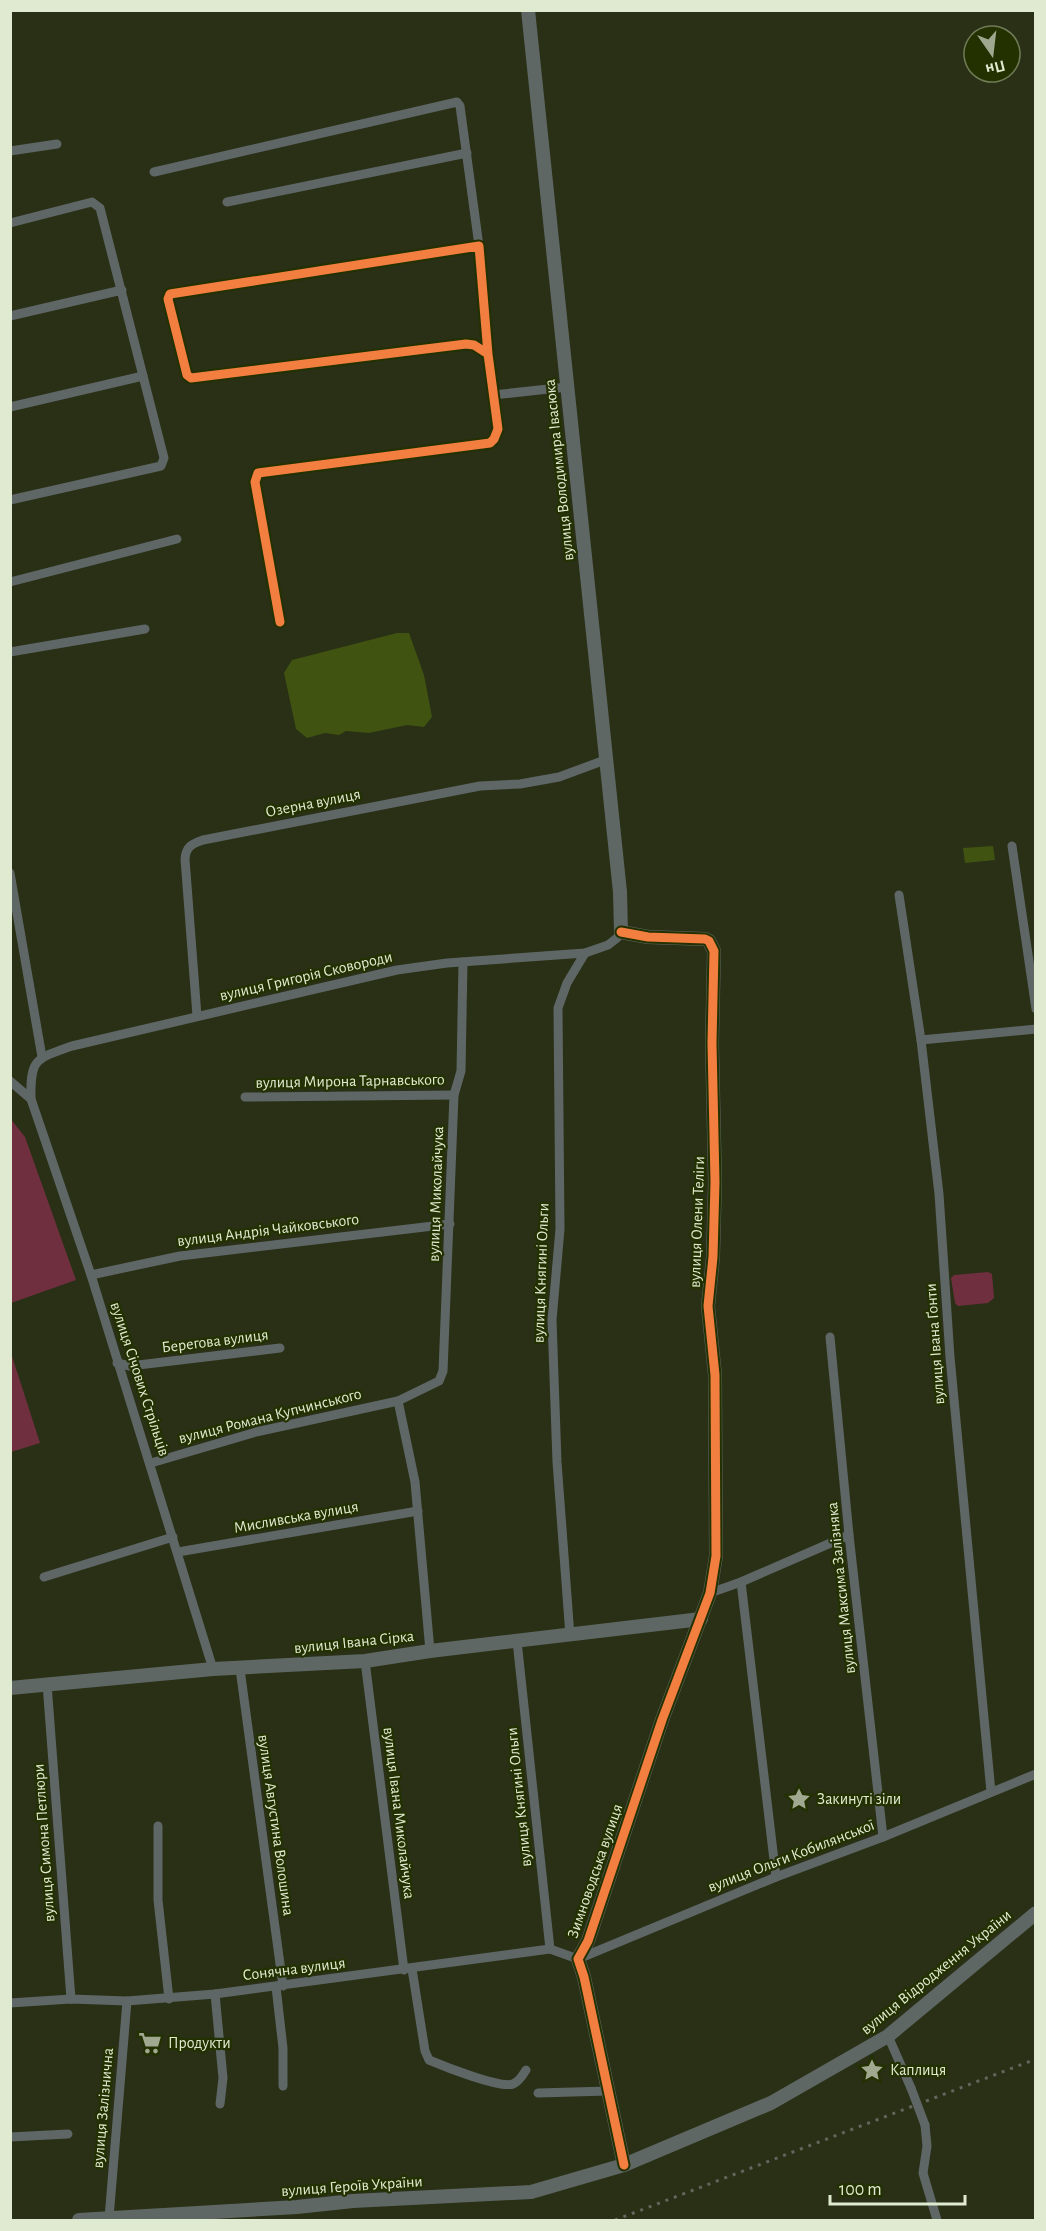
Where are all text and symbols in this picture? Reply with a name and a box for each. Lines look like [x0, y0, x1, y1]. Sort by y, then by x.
north arrow [962, 24, 1022, 84]
text: Пн [984, 57, 1007, 78]
street label: вулиця Володимира Івасюка [541, 378, 577, 562]
street label: Озерна вулиця [264, 786, 362, 821]
street label: вулиця Григорія Сковороди [218, 948, 394, 1005]
street label: вулиця Мирона Тарнавського [255, 1071, 445, 1092]
street label: вулиця Миколайчука [426, 1126, 447, 1262]
street label: вулиця Олени Теліги [687, 1156, 708, 1288]
street label: вулиця Княгині Ольги [531, 1203, 552, 1343]
street label: вулиця Андрія Чайковського [176, 1211, 360, 1250]
street label: вулиця Івана Ґонти [923, 1283, 948, 1405]
street label: вулиця Січових Стрільців [107, 1300, 172, 1458]
street label: Берегова вулиця [161, 1327, 270, 1356]
street label: вулиця Романа Купчинського [177, 1385, 364, 1447]
street label: Мисливська вулиця [232, 1498, 360, 1537]
street label: вулиця Максима Залізняка [824, 1501, 859, 1675]
street label: вулиця Івана Сірка [293, 1628, 415, 1657]
street label: вулиця Івана Миколайчука [380, 1726, 417, 1900]
street label: вулиця Княгині Ольги [504, 1726, 535, 1868]
street label: вулиця Августина Волошина [254, 1733, 297, 1917]
street label: вулиця Симона Петлюри [30, 1763, 59, 1923]
place icon: Закинуті зіли [786, 1786, 812, 1812]
place label: Закинуті зіли [817, 1791, 901, 1808]
street label: Зимноводська вулиця [565, 1802, 626, 1941]
street label: вулиця Ольги Кобилянської [706, 1817, 877, 1896]
street label: вулиця Відродження України [858, 1906, 1015, 2038]
street label: Сонячна вулиця [242, 1955, 346, 1984]
supermarket icon: Продукти [137, 2030, 163, 2056]
place label: Продукти [168, 2035, 231, 2052]
street label: вулиця Залізнична [90, 2047, 117, 2169]
place icon: Каплиця [859, 2057, 885, 2083]
place label: Каплиця [890, 2062, 946, 2078]
scale bar [830, 2168, 965, 2206]
street label: вулиця Героїв України [281, 2173, 423, 2200]
text: 100 m [839, 2181, 882, 2199]

